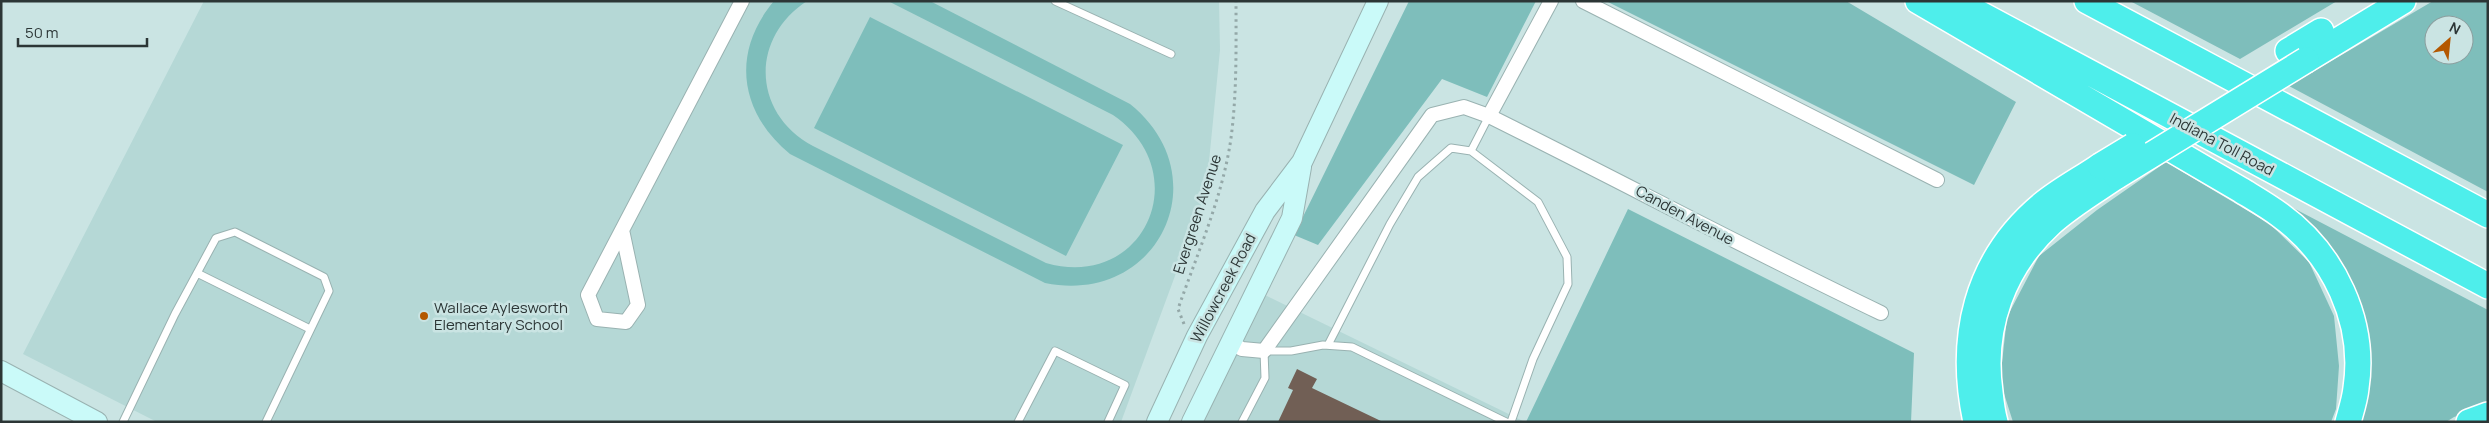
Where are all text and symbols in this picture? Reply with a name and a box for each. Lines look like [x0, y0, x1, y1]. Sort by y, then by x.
scale bar [18, 15, 146, 47]
north arrow [2424, 15, 2474, 65]
text: N [2446, 17, 2464, 39]
text: 50 m [25, 22, 59, 43]
street label: Indiana Toll Road [2166, 108, 2278, 180]
street label: Evergreen Avenue [1168, 151, 1226, 276]
street label: Canden Avenue [1632, 180, 1738, 250]
street label: Willowcreek Road [1185, 230, 1261, 346]
place label: Wallace Aylesworth Elementary School [434, 297, 568, 335]
marker: Wallace Aylesworth Elementary School [418, 310, 430, 322]

